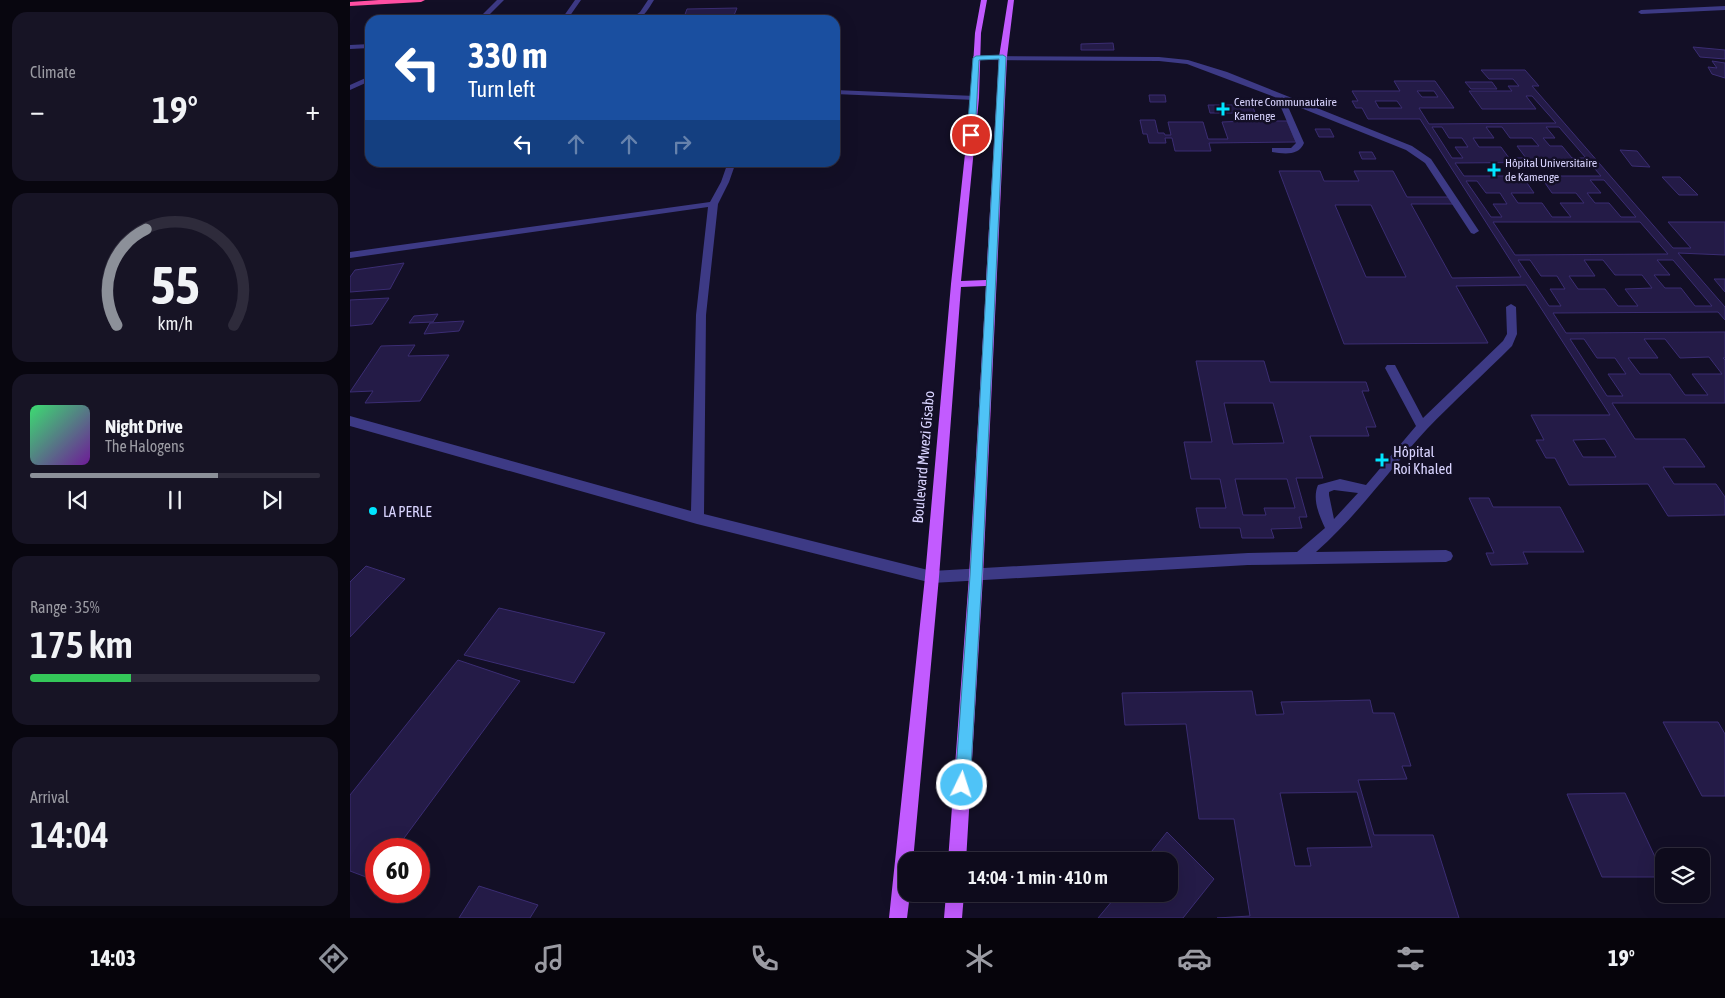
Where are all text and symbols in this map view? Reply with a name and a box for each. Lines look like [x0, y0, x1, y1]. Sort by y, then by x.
icon: left [385, 35, 450, 100]
text: 330 m [468, 35, 547, 75]
text: Climate [30, 63, 76, 81]
text: Turn left [468, 76, 535, 102]
text: 19° [152, 88, 198, 131]
text: − [30, 94, 45, 126]
text: + [305, 94, 320, 126]
place label: Centre Communautaire Kamenge [1234, 95, 1337, 123]
marker: Centre Communautaire Kamenge [1216, 102, 1230, 116]
pin [950, 114, 992, 156]
icon: arrive [957, 121, 985, 149]
icon: left [509, 130, 537, 158]
icon: ahead [562, 130, 590, 158]
icon: ahead [615, 130, 643, 158]
icon: right [668, 130, 696, 158]
place label: Hôpital Universitaire de Kamenge [1505, 156, 1597, 184]
marker: Hôpital Universitaire de Kamenge [1487, 163, 1501, 177]
text: 55 [151, 255, 199, 315]
text: km/h [157, 313, 193, 334]
street label: Boulevard Mwezi Gisabo [909, 390, 937, 524]
text: Night Drive [105, 415, 183, 437]
text: The Halogens [105, 437, 185, 455]
place label: Hôpital Roi Khaled [1393, 443, 1452, 477]
marker: Hôpital Roi Khaled [1375, 453, 1389, 467]
icon: previous [64, 486, 92, 514]
icon: pause [161, 486, 189, 514]
icon: next [258, 486, 286, 514]
place label: LA PERLE [383, 503, 432, 520]
marker: LA PERLE [367, 505, 379, 517]
text: Range · 35% [30, 598, 100, 616]
text: 175 km [30, 623, 133, 666]
position arrow [935, 758, 987, 810]
text: Arrival [30, 788, 69, 806]
text: 14:04 [30, 813, 109, 856]
speed limit sign: 60 [365, 838, 430, 903]
map controls [1655, 848, 1710, 903]
button: layers [1655, 848, 1710, 903]
text: 14:04 · 1 min · 410 m [968, 866, 1108, 888]
icon: directions [316, 941, 351, 976]
icon: music [532, 941, 567, 976]
icon: phone [747, 941, 782, 976]
icon: climate [962, 941, 997, 976]
icon: car [1177, 941, 1212, 976]
icon: filters [1393, 941, 1428, 976]
text: 14:03 [90, 945, 136, 971]
text: 19° [1608, 945, 1635, 971]

